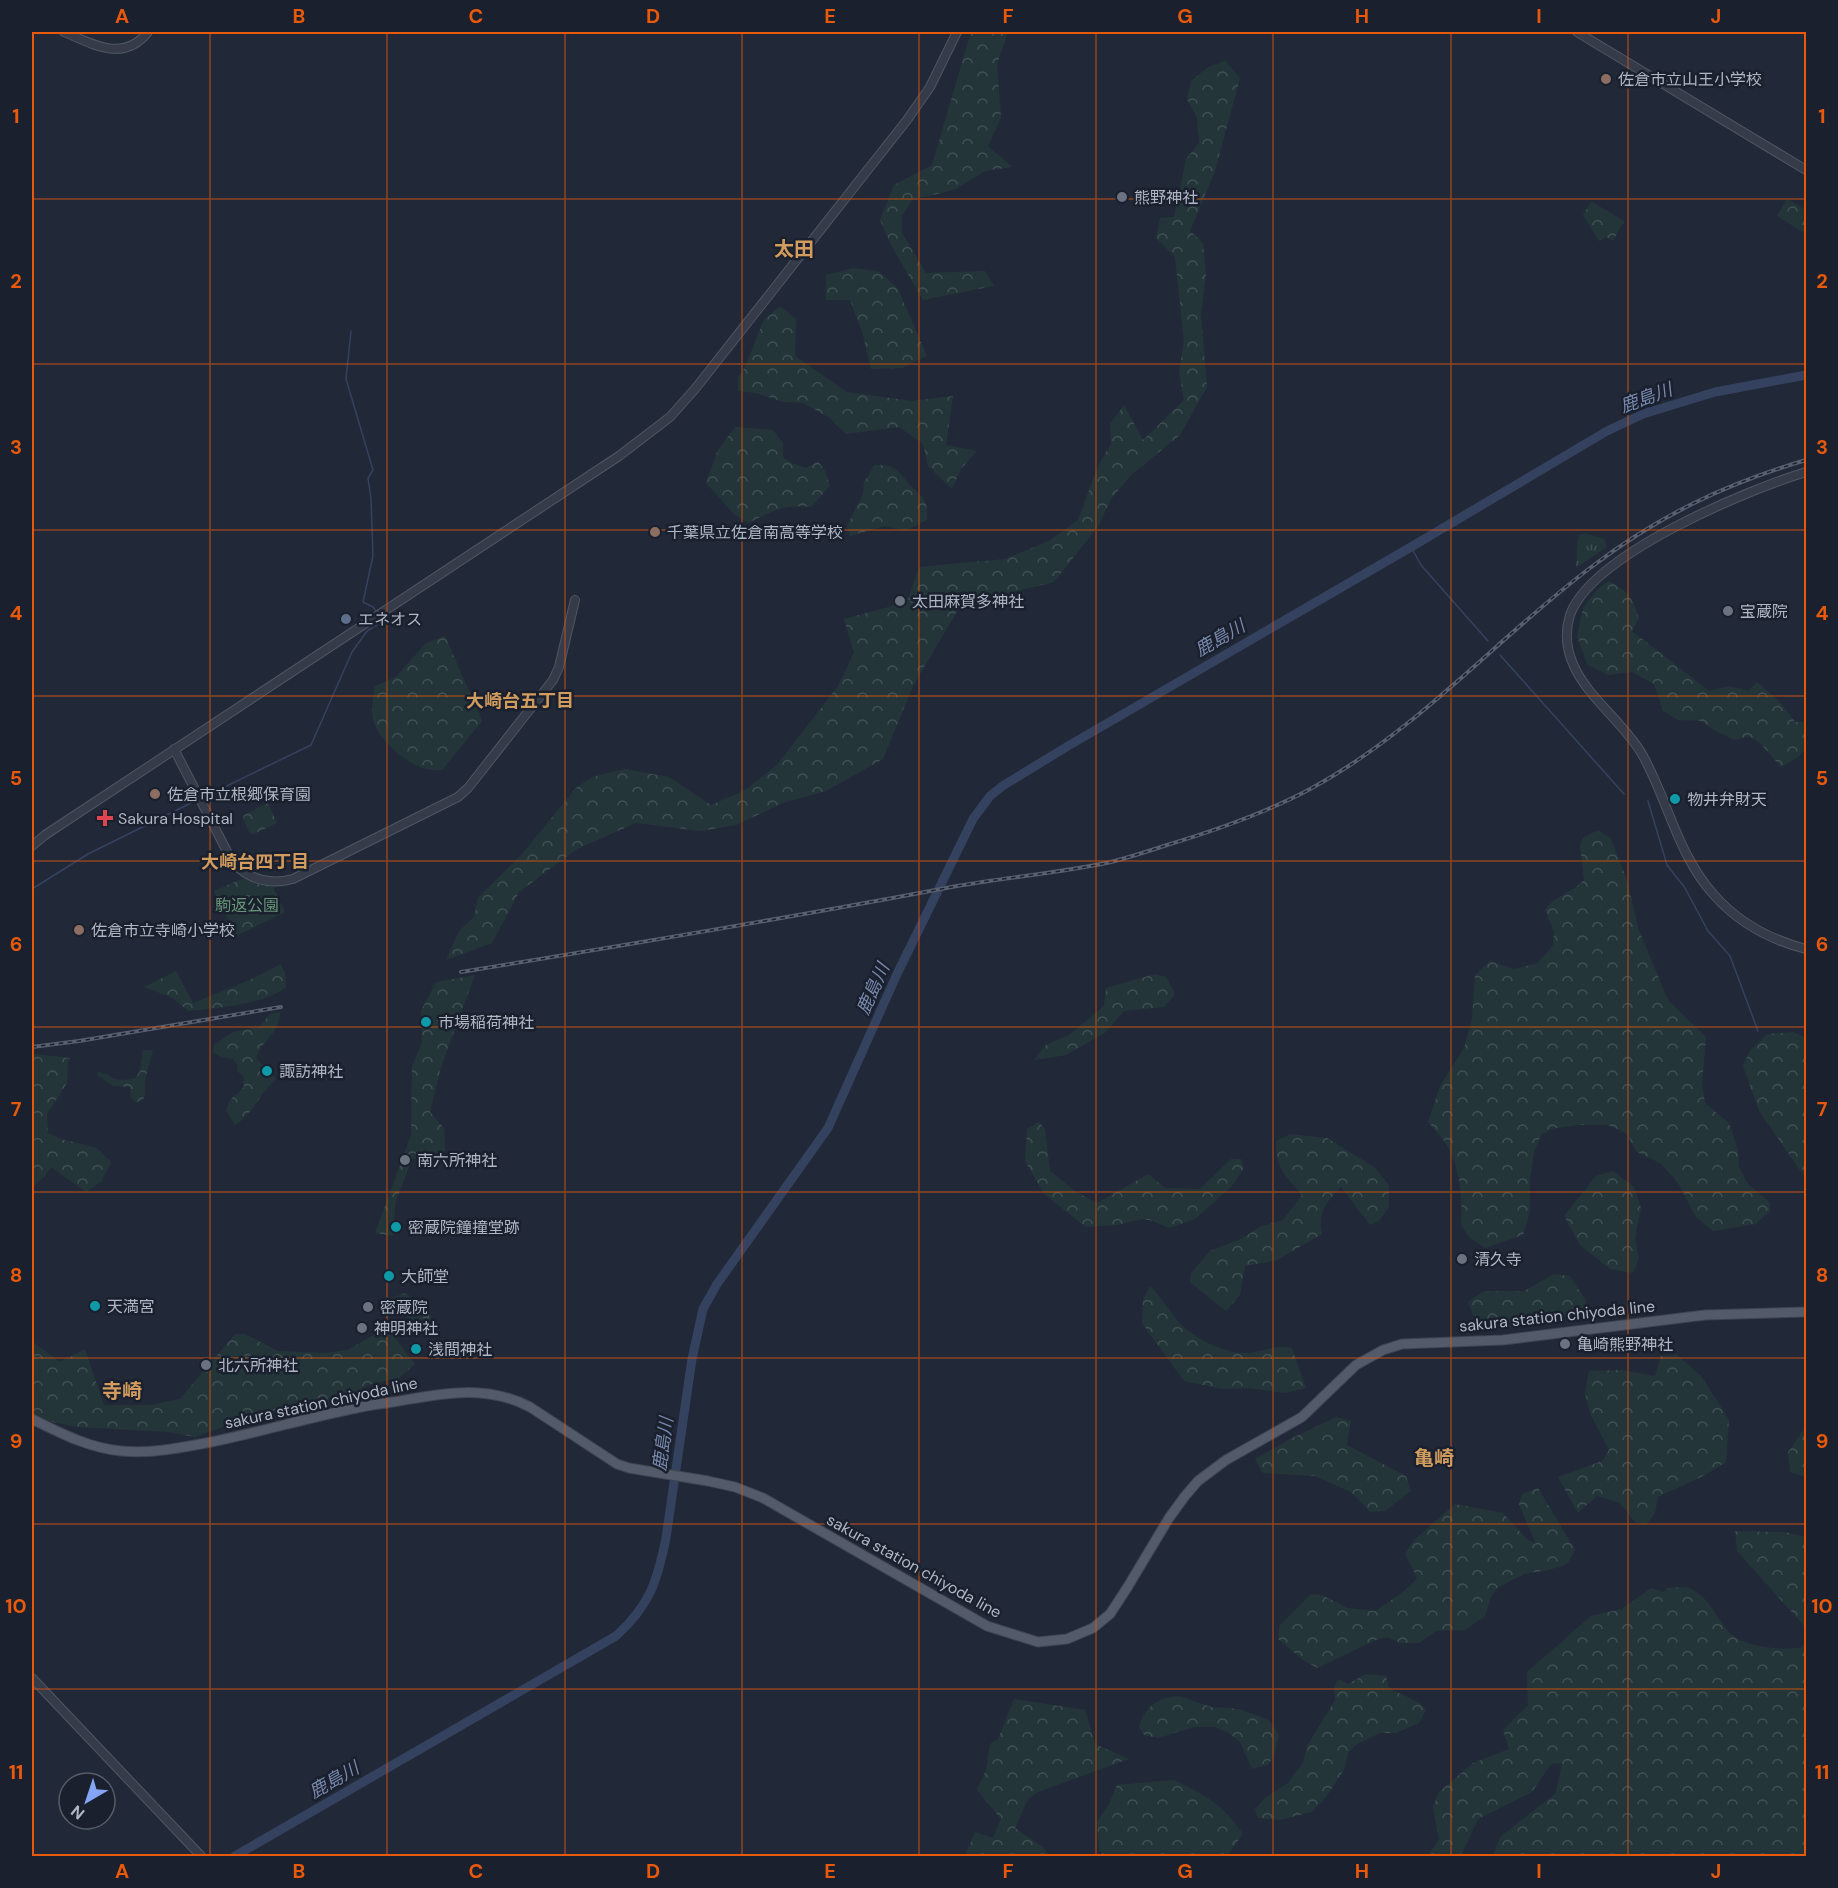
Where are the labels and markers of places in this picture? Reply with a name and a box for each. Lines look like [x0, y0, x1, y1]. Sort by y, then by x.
place label: 佐倉市立山王小学校 [1618, 69, 1762, 90]
marker: 佐倉市立山王小学校 [1599, 72, 1613, 86]
place label: 熊野神社 [1134, 187, 1198, 208]
marker: 熊野神社 [1115, 190, 1129, 204]
place label: 千葉県立佐倉南高等学校 [667, 522, 843, 543]
marker: 千葉県立佐倉南高等学校 [648, 525, 662, 539]
place label: 太田麻賀多神社 [912, 591, 1024, 612]
marker: 太田麻賀多神社 [893, 594, 907, 608]
place label: 宝蔵院 [1740, 601, 1788, 622]
marker: 宝蔵院 [1721, 604, 1735, 618]
place label: エネオス [358, 609, 422, 630]
marker: エネオス [339, 612, 353, 626]
place label: 佐倉市立根郷保育園 [167, 784, 311, 805]
marker: 佐倉市立根郷保育園 [148, 787, 162, 801]
place label: 物井弁財天 [1687, 789, 1767, 810]
marker: 物井弁財天 [1668, 792, 1682, 806]
place label: Sakura Hospital [118, 808, 233, 829]
marker: Sakura Hospital [96, 809, 114, 827]
place label: 佐倉市立寺崎小学校 [91, 920, 235, 941]
marker: 佐倉市立寺崎小学校 [72, 923, 86, 937]
place label: 市場稲荷神社 [438, 1012, 534, 1033]
marker: 市場稲荷神社 [419, 1015, 433, 1029]
place label: 諏訪神社 [279, 1061, 343, 1082]
marker: 諏訪神社 [260, 1064, 274, 1078]
place label: 南六所神社 [417, 1150, 497, 1171]
marker: 南六所神社 [398, 1153, 412, 1167]
place label: 密蔵院鐘撞堂跡 [408, 1217, 520, 1238]
marker: 密蔵院鐘撞堂跡 [389, 1220, 403, 1234]
place label: 清久寺 [1474, 1249, 1522, 1270]
marker: 清久寺 [1455, 1252, 1469, 1266]
place label: 大師堂 [401, 1266, 449, 1287]
marker: 大師堂 [382, 1269, 396, 1283]
place label: 天満宮 [107, 1296, 155, 1317]
place label: 密蔵院 [380, 1297, 428, 1318]
marker: 天満宮 [88, 1299, 102, 1313]
marker: 密蔵院 [361, 1300, 375, 1314]
place label: 神明神社 [374, 1318, 438, 1339]
marker: 神明神社 [355, 1321, 369, 1335]
place label: 亀崎熊野神社 [1577, 1334, 1673, 1355]
marker: 亀崎熊野神社 [1558, 1337, 1572, 1351]
place label: 浅間神社 [428, 1339, 492, 1360]
marker: 浅間神社 [409, 1342, 423, 1356]
place label: 北六所神社 [218, 1355, 298, 1376]
marker: 北六所神社 [199, 1358, 213, 1372]

